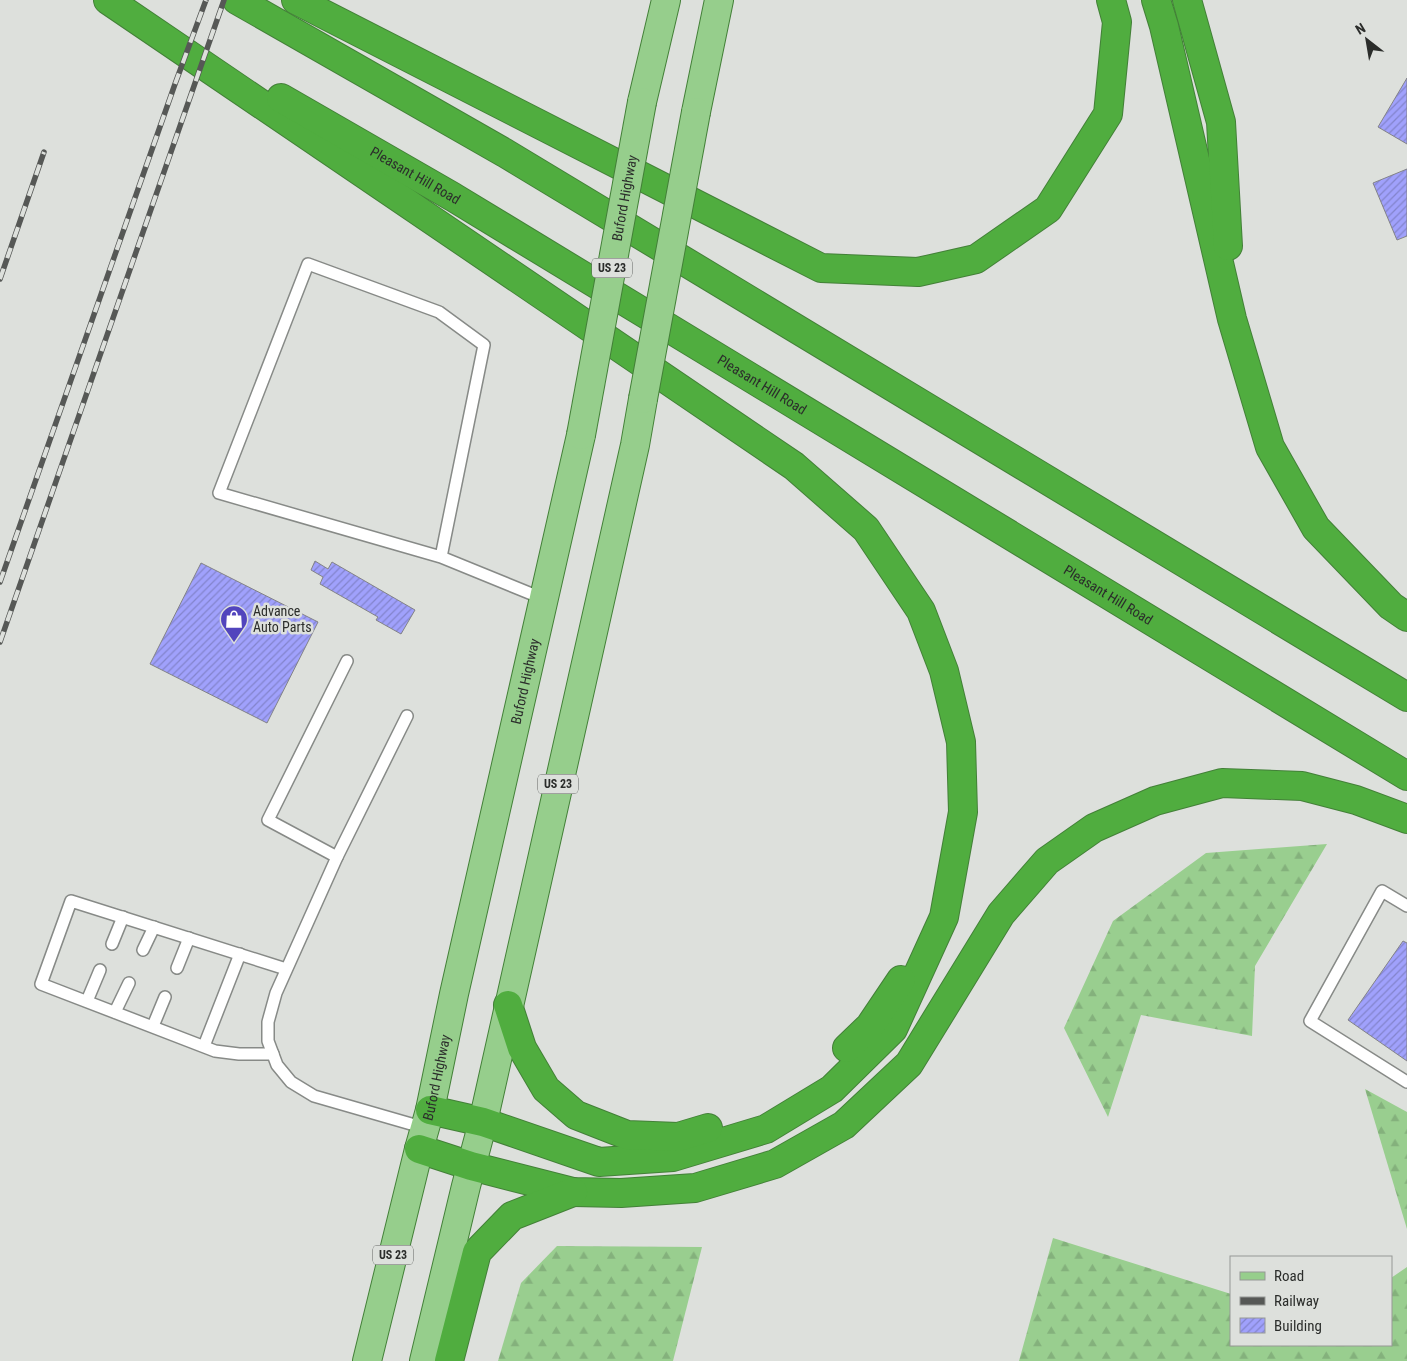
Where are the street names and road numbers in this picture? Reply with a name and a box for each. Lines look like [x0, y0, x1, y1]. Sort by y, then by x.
street label: Pleasant Hill Road [367, 143, 463, 208]
street label: Buford Highway [609, 153, 640, 242]
road number: US 23 [592, 258, 632, 278]
street label: Pleasant Hill Road [715, 351, 809, 418]
street label: Pleasant Hill Road [1061, 562, 1156, 628]
street label: Buford Highway [508, 637, 543, 726]
road number: US 23 [538, 774, 578, 794]
street label: Buford Highway [419, 1033, 453, 1122]
road number: US 23 [373, 1246, 413, 1264]

